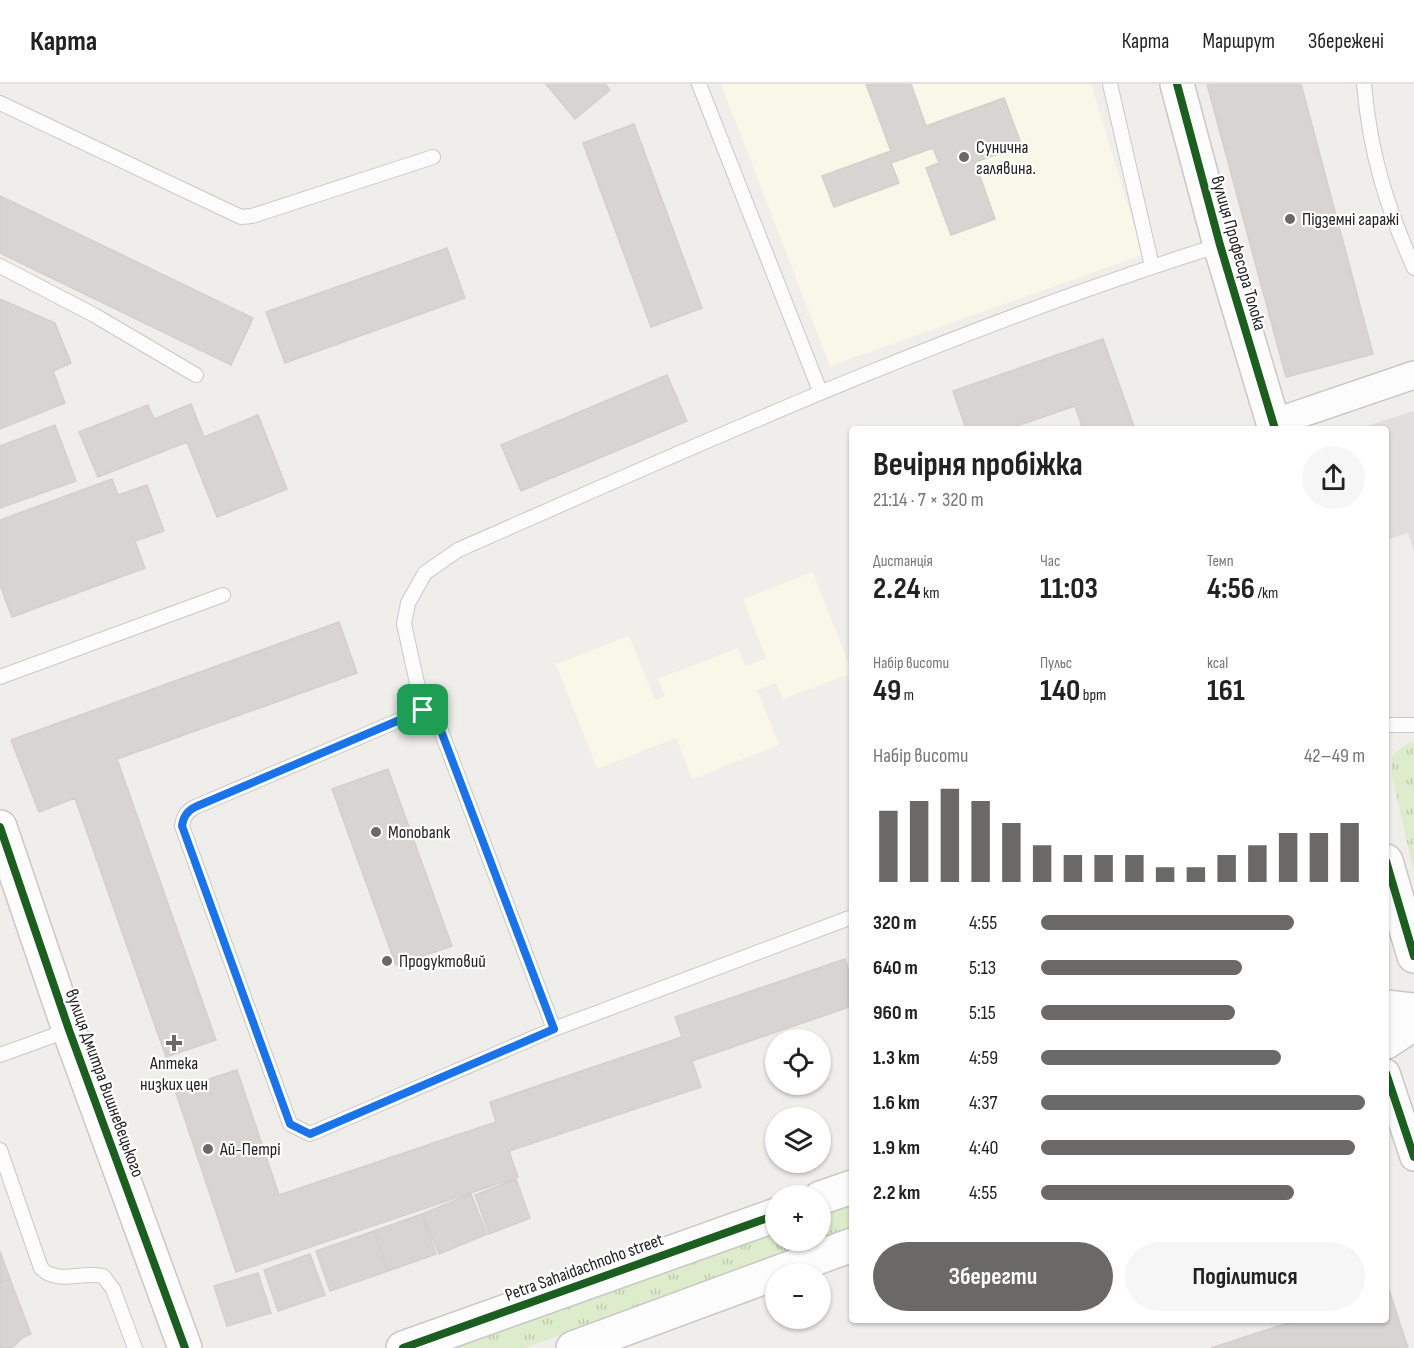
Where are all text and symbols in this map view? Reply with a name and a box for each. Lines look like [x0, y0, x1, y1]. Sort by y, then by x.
text: Карта [30, 25, 97, 58]
text: Карта [1122, 29, 1169, 54]
text: Маршрут [1202, 29, 1275, 54]
text: Збережені [1308, 29, 1384, 54]
place label: Сунична галявина. [976, 137, 1036, 179]
marker: Сунична галявина. [957, 150, 971, 164]
street label: вулиця Професора Толока [1206, 174, 1271, 333]
place label: Підземні гаражі [1302, 209, 1399, 230]
marker: Підземні гаражі [1283, 212, 1297, 226]
text: Вечірня пробіжка [873, 445, 1083, 485]
button: share [1302, 446, 1365, 509]
text: 21:14 · 7 × 320 m [873, 488, 984, 512]
text: Дистанція [873, 552, 933, 571]
text: Час [1040, 552, 1060, 571]
text: Темп [1207, 552, 1234, 571]
text: 2.24 [873, 571, 921, 607]
text: 11:03 [1040, 571, 1098, 607]
text: 4:56 [1207, 571, 1255, 607]
text: km [921, 584, 940, 603]
text: /km [1255, 584, 1278, 603]
text: Набір висоти [873, 654, 949, 673]
text: Пульс [1040, 654, 1072, 673]
text: kcal [1207, 654, 1228, 673]
text: 49 [873, 673, 901, 709]
text: 140 [1040, 673, 1080, 709]
text: 161 [1207, 673, 1245, 709]
pin [397, 684, 448, 735]
text: m [901, 686, 914, 705]
text: bpm [1080, 686, 1106, 705]
icon: arrive [406, 693, 439, 726]
text: Набір висоти [873, 744, 968, 768]
text: 42–49 m [1304, 744, 1365, 768]
place label: Monobank [388, 822, 450, 843]
marker: Monobank [369, 825, 383, 839]
text: 320 m [873, 911, 917, 935]
text: 4:55 [969, 911, 997, 935]
place label: Продуктовий [399, 951, 486, 972]
marker: Продуктовий [380, 954, 394, 968]
text: 640 m [873, 956, 918, 980]
text: 5:13 [969, 956, 996, 980]
street label: вулиця Дмитра Вишневецького [61, 986, 148, 1180]
text: 960 m [873, 1001, 918, 1025]
text: 5:15 [969, 1001, 996, 1025]
map controls [765, 1029, 831, 1329]
button: locate [765, 1029, 831, 1095]
marker: Аптека низких цен [167, 1036, 181, 1050]
text: 1.3 km [873, 1046, 920, 1070]
text: 4:59 [969, 1046, 998, 1070]
place label: Аптека низких цен [140, 1053, 208, 1095]
text: 1.6 km [873, 1091, 920, 1115]
text: 4:37 [969, 1091, 998, 1115]
button: layers [765, 1107, 831, 1173]
text: 1.9 km [873, 1136, 920, 1160]
text: 4:40 [969, 1136, 998, 1160]
place label: Ай-Петрі [219, 1139, 281, 1160]
marker: Ай-Петрі [201, 1142, 215, 1156]
text: 2.2 km [873, 1181, 920, 1205]
text: 4:55 [969, 1181, 997, 1205]
button: + [765, 1185, 831, 1251]
street label: Petra Sahaidachnoho street [502, 1229, 667, 1306]
button: Зберегти [873, 1242, 1113, 1311]
button: Поділитися [1125, 1242, 1365, 1311]
button: − [765, 1263, 831, 1329]

